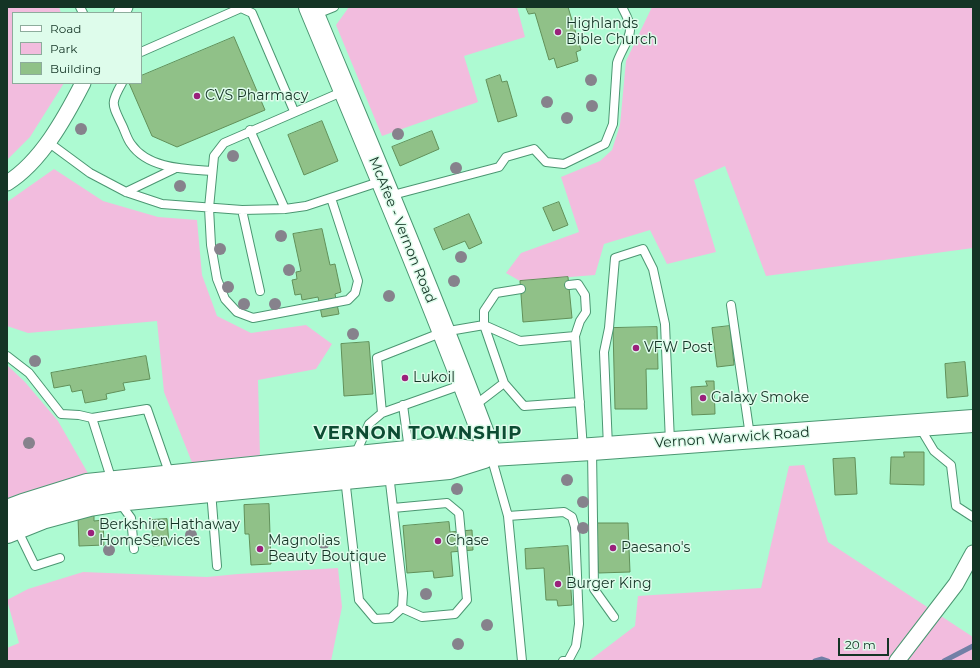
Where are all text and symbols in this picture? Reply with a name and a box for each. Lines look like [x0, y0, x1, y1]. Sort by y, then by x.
legend [12, 12, 142, 84]
place label: Highlands Bible Church [566, 16, 657, 48]
text: Road [50, 21, 81, 36]
marker: Highlands Bible Church [553, 27, 563, 37]
text: Park [50, 41, 77, 56]
text: Building [50, 61, 101, 76]
place label: CVS Pharmacy [205, 88, 308, 104]
marker: CVS Pharmacy [192, 91, 202, 101]
street label: McAfee - Vernon Road [365, 154, 439, 306]
place label: VFW Post [644, 340, 713, 356]
marker: VFW Post [631, 343, 641, 353]
place label: Lukoil [413, 370, 455, 386]
marker: Lukoil [400, 373, 410, 383]
place label: Galaxy Smoke [711, 390, 809, 406]
marker: Galaxy Smoke [698, 393, 708, 403]
district label: VERNON TOWNSHIP [314, 423, 522, 445]
street label: Vernon Warwick Road [654, 424, 810, 452]
place label: Berkshire Hathaway HomeServices [99, 517, 240, 550]
marker: Berkshire Hathaway HomeServices [86, 528, 96, 538]
place label: Magnolias Beauty Boutique [268, 533, 386, 566]
place label: Chase [446, 533, 489, 549]
marker: Chase [433, 536, 443, 546]
place label: Paesano's [621, 540, 690, 556]
marker: Paesano's [608, 543, 618, 553]
marker: Magnolias Beauty Boutique [255, 544, 265, 554]
place label: Burger King [566, 576, 652, 592]
marker: Burger King [553, 579, 563, 589]
scale bar [840, 630, 891, 656]
text: 20 m [845, 637, 876, 652]

